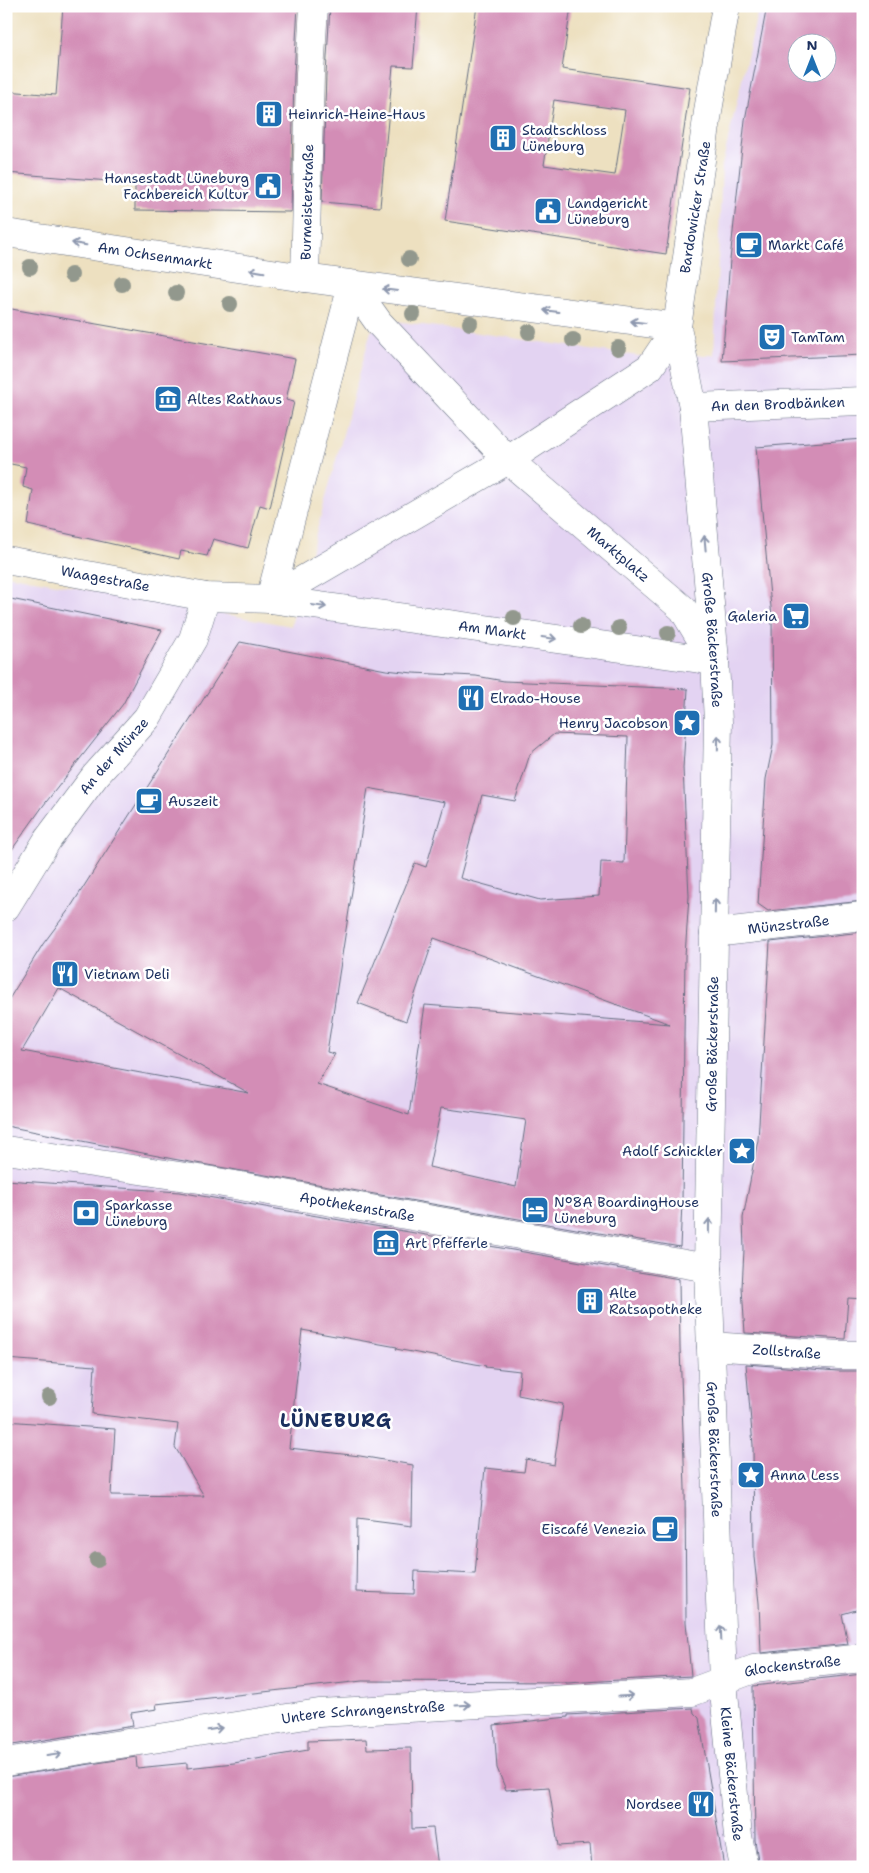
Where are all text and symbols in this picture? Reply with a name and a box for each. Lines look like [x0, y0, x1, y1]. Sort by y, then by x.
north arrow [786, 32, 836, 82]
text: N [806, 36, 818, 54]
building icon: Heinrich-Heine-Haus [254, 99, 284, 129]
place label: Heinrich-Heine-Haus [288, 105, 426, 123]
place label: Stadtschloss Lüneburg [522, 121, 607, 155]
building icon: Stadtschloss Lüneburg [488, 123, 518, 153]
street label: Bardowicker Straße [676, 139, 714, 275]
street label: Burmeisterstraße [296, 144, 317, 260]
place label: Hansestadt Lüneburg Fachbereich Kultur [104, 169, 249, 203]
public building icon: Hansestadt Lüneburg Fachbereich Kultur [253, 171, 283, 201]
place label: Landgericht Lüneburg [567, 194, 648, 228]
public building icon: Landgericht Lüneburg [533, 196, 563, 226]
cafe icon: Markt Café [734, 230, 764, 260]
place label: Markt Café [768, 236, 844, 254]
street label: Am Ochsenmarkt [97, 238, 214, 273]
one-way arrow [72, 239, 88, 249]
one-way arrow [250, 266, 266, 276]
one-way arrow [383, 285, 399, 295]
one-way arrow [544, 306, 560, 316]
one-way arrow [631, 317, 647, 327]
theatre icon: TamTam [757, 322, 787, 352]
place label: TamTam [791, 328, 845, 346]
museum icon: Altes Rathaus [153, 384, 183, 414]
place label: Altes Rathaus [187, 390, 282, 408]
street label: An den Brodbänken [711, 393, 846, 415]
street label: Marktplatz [584, 522, 654, 586]
one-way arrow [700, 535, 709, 551]
street label: Waagestraße [59, 561, 152, 595]
street label: Große Bäckerstraße [698, 571, 726, 708]
one-way arrow [310, 601, 326, 611]
supermarket icon: Galeria [781, 601, 811, 631]
place label: Galeria [727, 607, 777, 625]
street label: Am Markt [457, 616, 528, 644]
one-way arrow [541, 633, 557, 643]
restaurant icon: Elrado-House [456, 683, 486, 713]
place label: Elrado-House [490, 689, 581, 707]
place icon: Henry Jacobson [672, 708, 702, 738]
street label: An der Münze [75, 713, 152, 798]
place label: Henry Jacobson [559, 714, 668, 732]
one-way arrow [713, 735, 723, 752]
cafe icon: Auszeit [134, 786, 164, 816]
place label: Auszeit [168, 792, 218, 810]
one-way arrow [710, 898, 719, 914]
street label: Münzstraße [747, 911, 830, 938]
restaurant icon: Vietnam Deli [50, 959, 80, 989]
place label: Vietnam Deli [84, 965, 170, 983]
street label: Große Bäckerstraße [702, 976, 722, 1112]
place icon: Adolf Schickler [727, 1136, 757, 1166]
place label: Adolf Schickler [622, 1142, 723, 1160]
street label: Apothekenstraße [298, 1188, 417, 1226]
place label: N°8A BoardingHouse Lüneburg [554, 1193, 699, 1227]
hotel icon: N°8A BoardingHouse Lüneburg [520, 1195, 550, 1225]
place label: Sparkasse Lüneburg [105, 1196, 173, 1230]
bank icon: Sparkasse Lüneburg [71, 1198, 101, 1228]
one-way arrow [704, 1218, 714, 1234]
museum icon: Art Pfefferle [371, 1228, 401, 1258]
place label: Art Pfefferle [405, 1234, 488, 1252]
place label: Alte Ratsapotheke [609, 1284, 702, 1318]
building icon: Alte Ratsapotheke [575, 1286, 605, 1316]
street label: Zollstraße [752, 1340, 822, 1363]
street label: Große Bäckerstraße [703, 1381, 726, 1518]
district label: LÜNEBURG [280, 1408, 392, 1433]
place icon: Anna Less [736, 1460, 766, 1490]
place label: Anna Less [770, 1466, 839, 1484]
cafe icon: Eiscafé Venezia [650, 1514, 680, 1544]
place label: Eiscafé Venezia [542, 1520, 646, 1538]
one-way arrow [717, 1625, 726, 1641]
street label: Glockenstraße [741, 1651, 842, 1681]
one-way arrow [617, 1691, 633, 1700]
street label: Untere Schrangenstraße [280, 1697, 446, 1728]
one-way arrow [455, 1700, 471, 1709]
street label: Kleine Bäckerstraße [716, 1706, 748, 1843]
one-way arrow [207, 1724, 223, 1734]
one-way arrow [46, 1750, 62, 1760]
restaurant icon: Nordsee [686, 1789, 716, 1819]
place label: Nordsee [626, 1795, 682, 1813]

